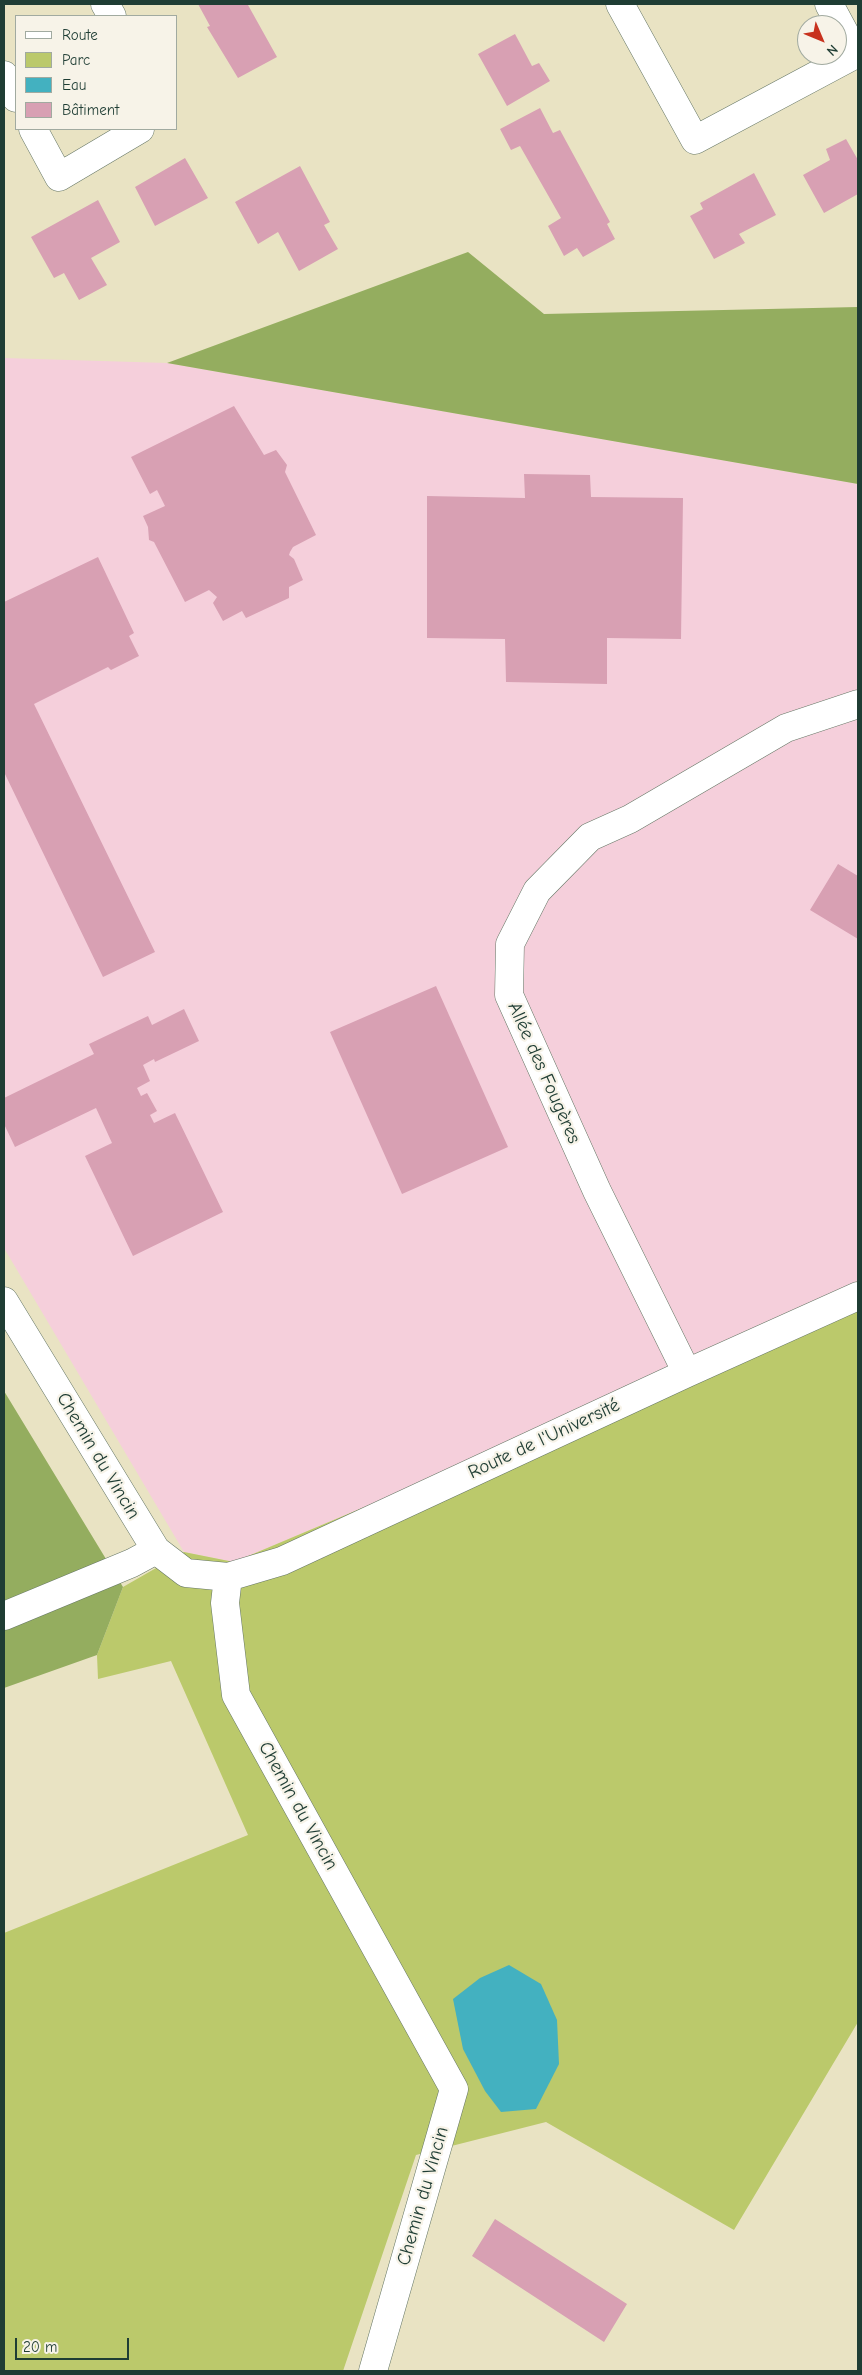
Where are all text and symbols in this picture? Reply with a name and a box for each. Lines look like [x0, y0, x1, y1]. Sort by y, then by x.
legend [15, 15, 178, 130]
north arrow [797, 15, 847, 65]
text: Route [62, 26, 98, 44]
text: N [823, 41, 842, 59]
text: Parc [62, 51, 90, 69]
text: Eau [62, 76, 86, 94]
text: Bâtiment [62, 101, 119, 119]
street label: Allée des Fougères [503, 999, 585, 1147]
street label: Chemin du Vincin [51, 1389, 145, 1523]
street label: Route de l'Université [465, 1394, 623, 1484]
street label: Chemin du Vincin [253, 1738, 343, 1874]
street label: Chemin du Vincin [392, 2124, 454, 2268]
scale bar [18, 2328, 131, 2360]
text: 20 m [23, 2338, 57, 2356]

